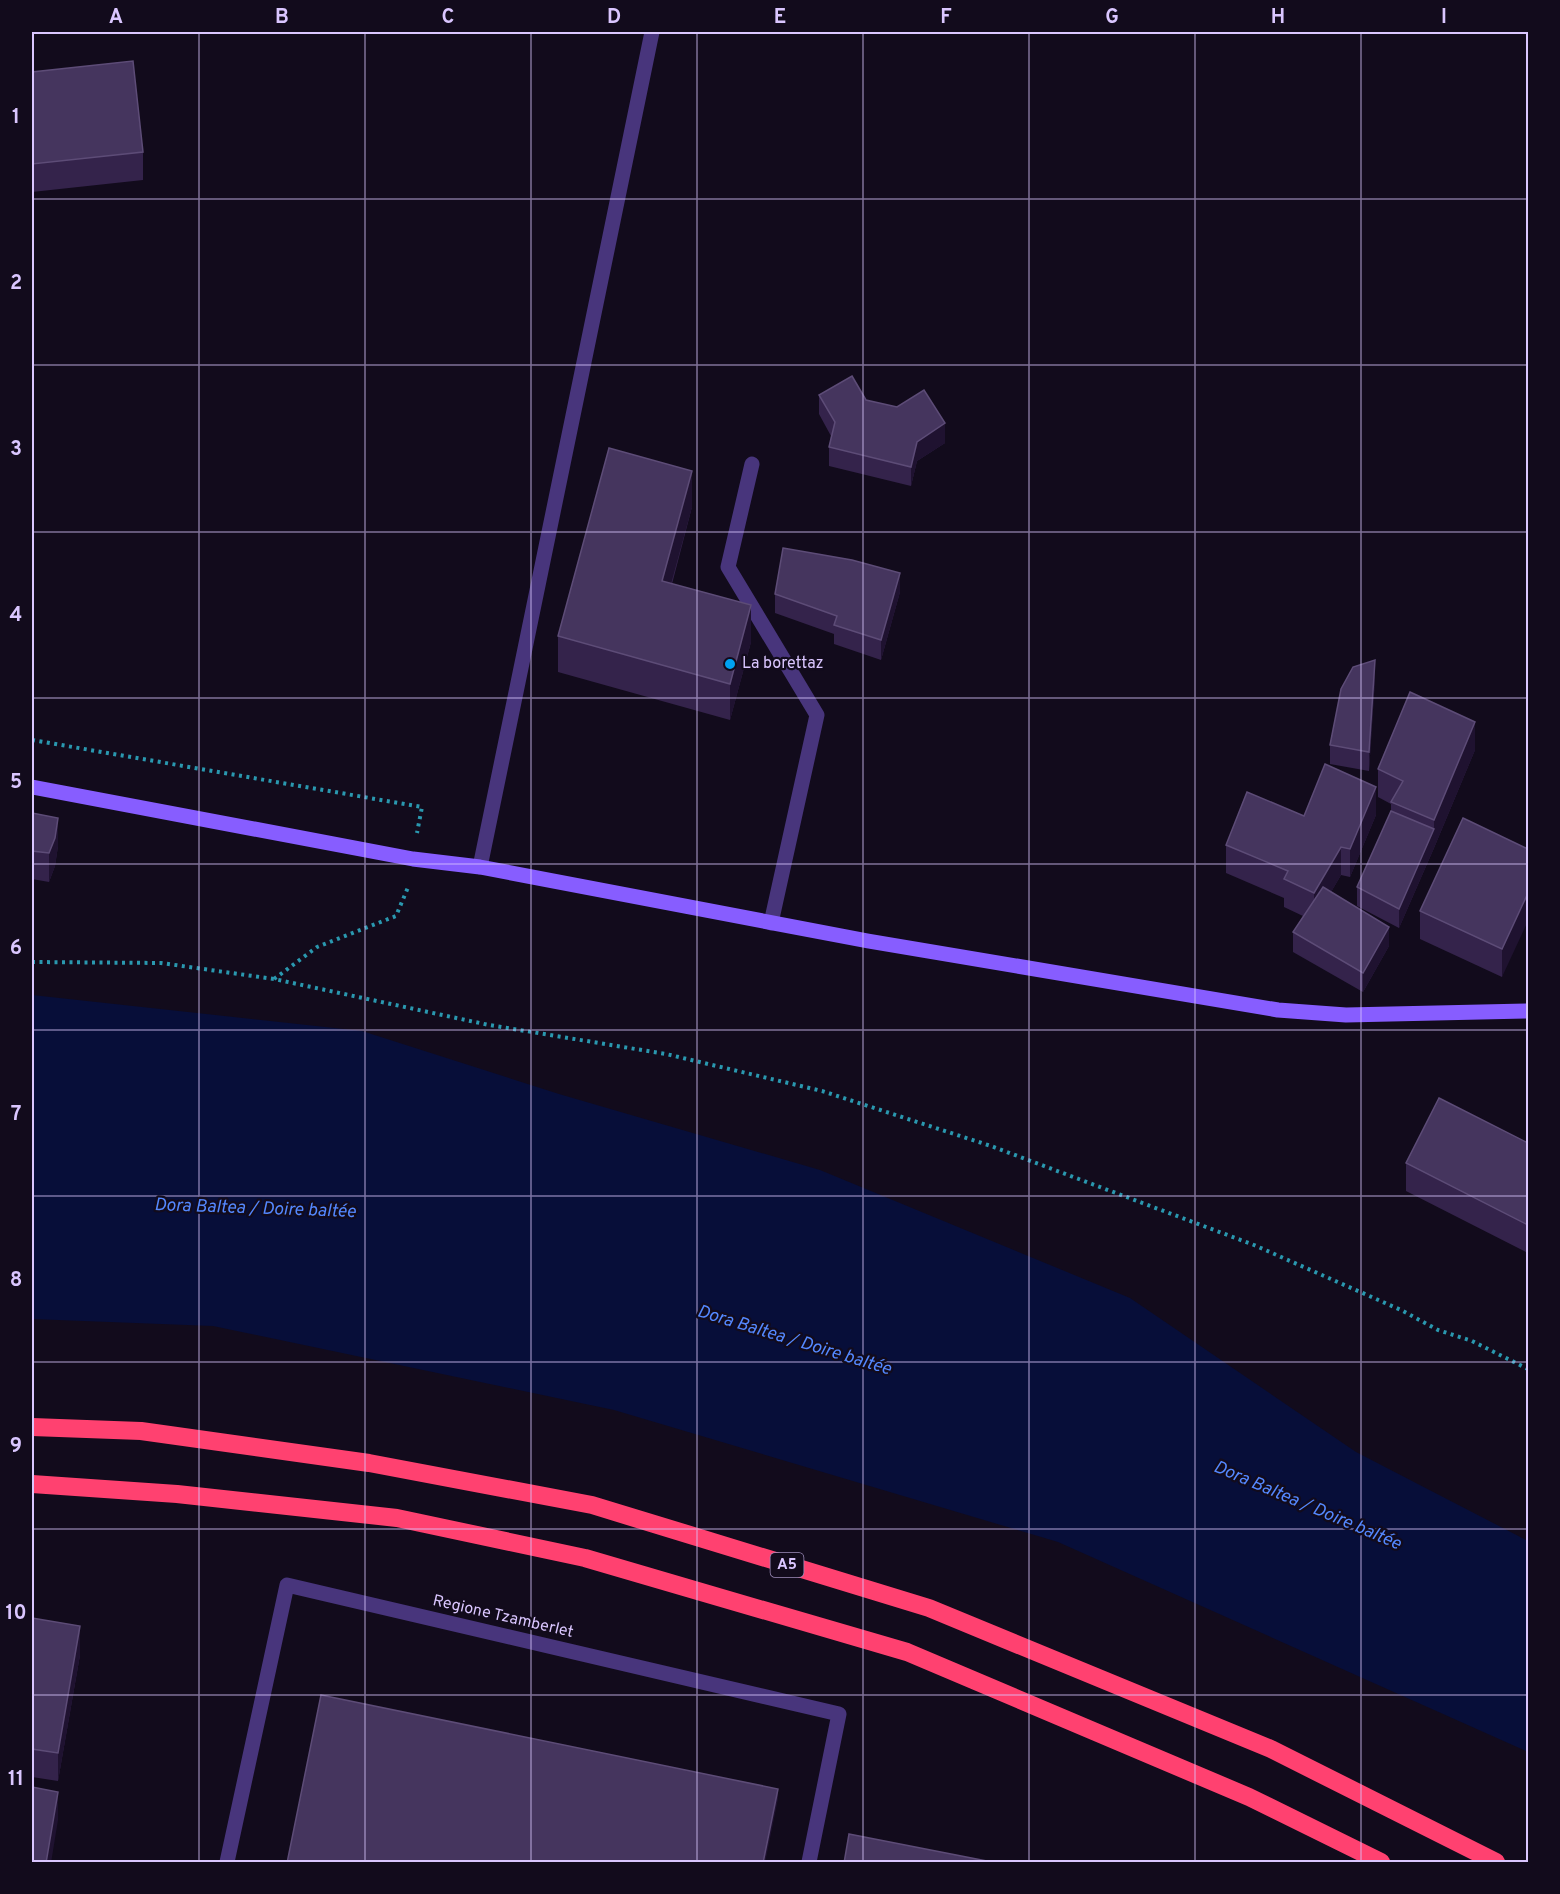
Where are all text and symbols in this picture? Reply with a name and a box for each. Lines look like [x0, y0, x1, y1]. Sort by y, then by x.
text: A [109, 5, 123, 31]
text: B [275, 5, 289, 31]
text: C [442, 5, 454, 31]
text: D [607, 5, 621, 31]
text: E [774, 5, 786, 31]
text: F [940, 5, 952, 31]
text: G [1105, 5, 1119, 31]
text: H [1271, 5, 1285, 31]
text: I [1441, 5, 1447, 31]
text: 1 [12, 105, 20, 131]
text: 2 [10, 271, 22, 297]
text: 3 [10, 437, 22, 463]
text: 4 [10, 603, 22, 629]
place label: La borettaz [742, 654, 824, 674]
marker: La borettaz [723, 657, 737, 671]
text: 5 [10, 770, 22, 796]
text: 6 [10, 936, 22, 962]
text: 7 [11, 1102, 21, 1128]
water label: Dora Baltea / Doire baltée [154, 1194, 357, 1224]
text: 8 [10, 1268, 22, 1294]
water label: Dora Baltea / Doire baltée [694, 1301, 894, 1382]
text: 9 [10, 1434, 22, 1460]
water label: Dora Baltea / Doire baltée [1210, 1456, 1405, 1556]
road number: A5 [770, 1553, 804, 1577]
street label: Regione Tzamberlet [431, 1591, 575, 1643]
text: 10 [5, 1601, 27, 1627]
text: 11 [8, 1767, 24, 1793]

